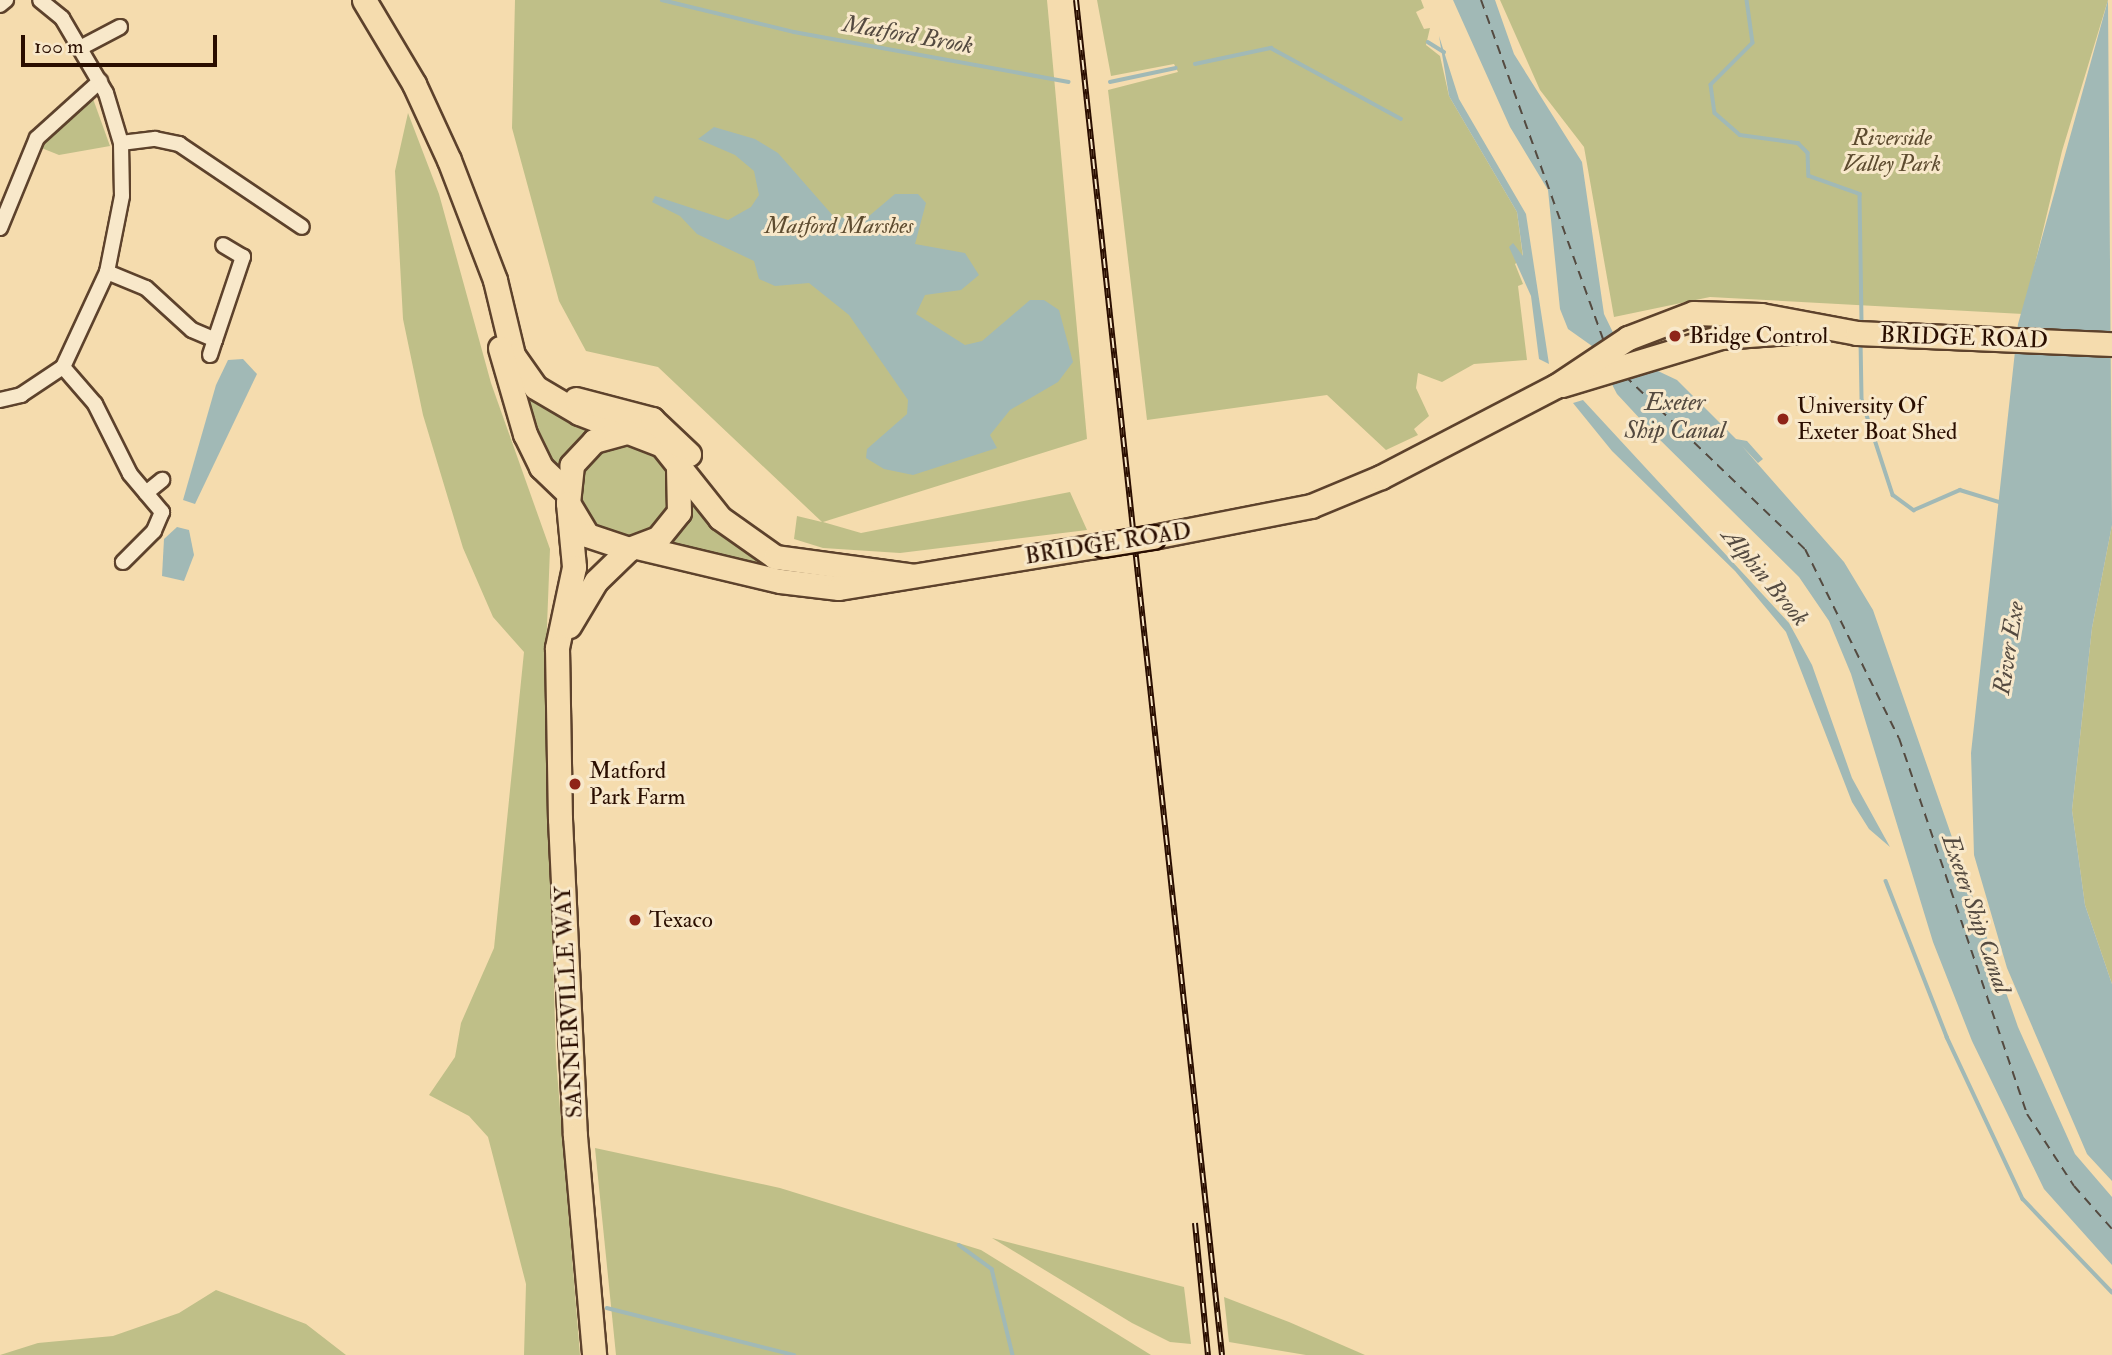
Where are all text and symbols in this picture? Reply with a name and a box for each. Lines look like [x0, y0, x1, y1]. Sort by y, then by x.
water label: Matford Brook [841, 9, 975, 61]
scale bar [24, 21, 220, 65]
text: 100 m [34, 33, 84, 60]
park label: Riverside Valley Park [1843, 124, 1941, 178]
park label: Matford Marshes [765, 212, 913, 240]
street label: BRIDGE ROAD [1880, 321, 2048, 355]
place label: Bridge Control [1689, 322, 1828, 350]
marker: Bridge Control [1667, 328, 1683, 344]
water label: Exeter Ship Canal [1625, 389, 1725, 445]
place label: University Of Exeter Boat Shed [1797, 392, 1957, 446]
marker: University Of Exeter Boat Shed [1775, 411, 1791, 427]
street label: BRIDGE ROAD [1023, 517, 1193, 571]
water label: Alphin Brook [1715, 522, 1815, 632]
water label: River Exe [1987, 599, 2031, 697]
place label: Matford Park Farm [589, 757, 685, 811]
marker: Matford Park Farm [567, 776, 583, 792]
water label: Exeter Ship Canal [1935, 831, 2017, 997]
street label: SANNERVILLE WAY [549, 885, 589, 1119]
place label: Texaco [649, 906, 713, 934]
marker: Texaco [627, 912, 643, 928]

